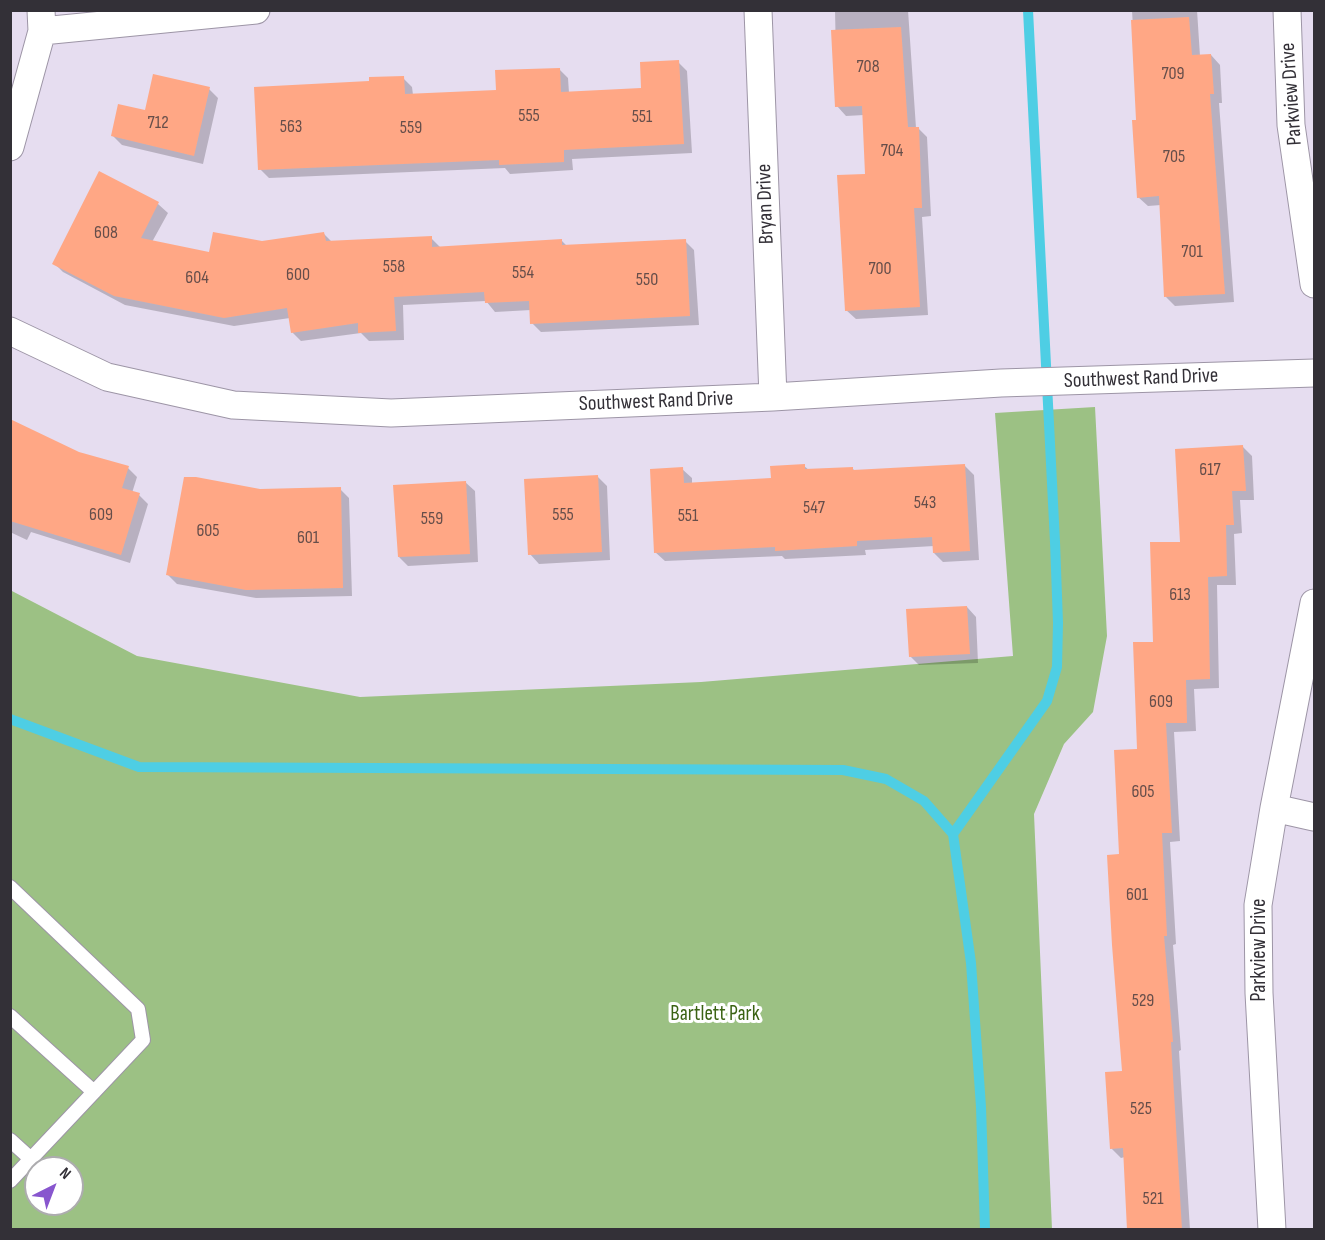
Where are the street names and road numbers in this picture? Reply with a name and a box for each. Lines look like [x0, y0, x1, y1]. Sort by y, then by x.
street label: Parkview Drive [1276, 42, 1308, 146]
street label: Bryan Drive [752, 163, 780, 245]
street label: Southwest Rand Drive [1063, 364, 1219, 394]
street label: Southwest Rand Drive [578, 387, 734, 417]
street label: Parkview Drive [1247, 899, 1273, 1001]

